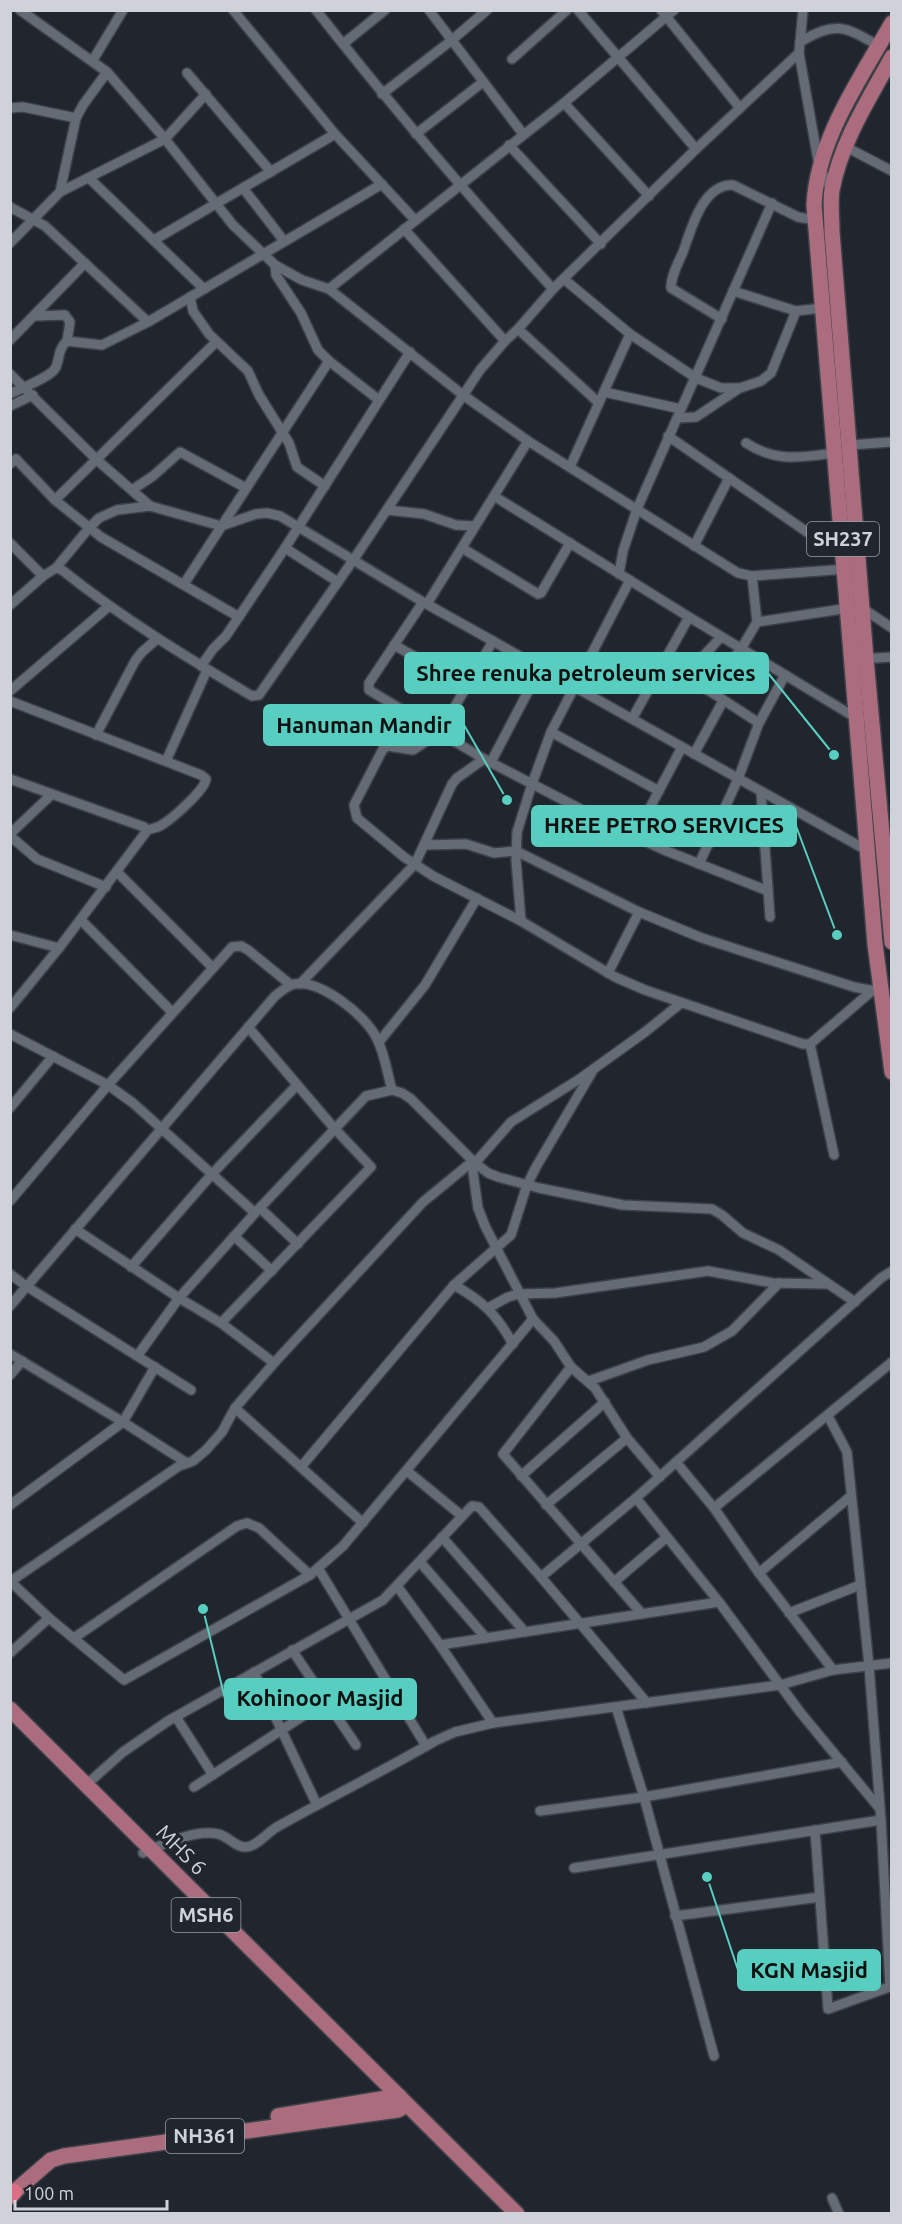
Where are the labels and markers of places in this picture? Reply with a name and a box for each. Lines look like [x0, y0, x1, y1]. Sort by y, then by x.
callout: Shree renuka petroleum services [405, 653, 768, 693]
callout: Hanuman Mandir [264, 705, 464, 745]
callout: HREE PETRO SERVICES [532, 806, 796, 846]
callout: Kohinoor Masjid [225, 1679, 416, 1719]
callout: KGN Masjid [738, 1950, 880, 1990]

